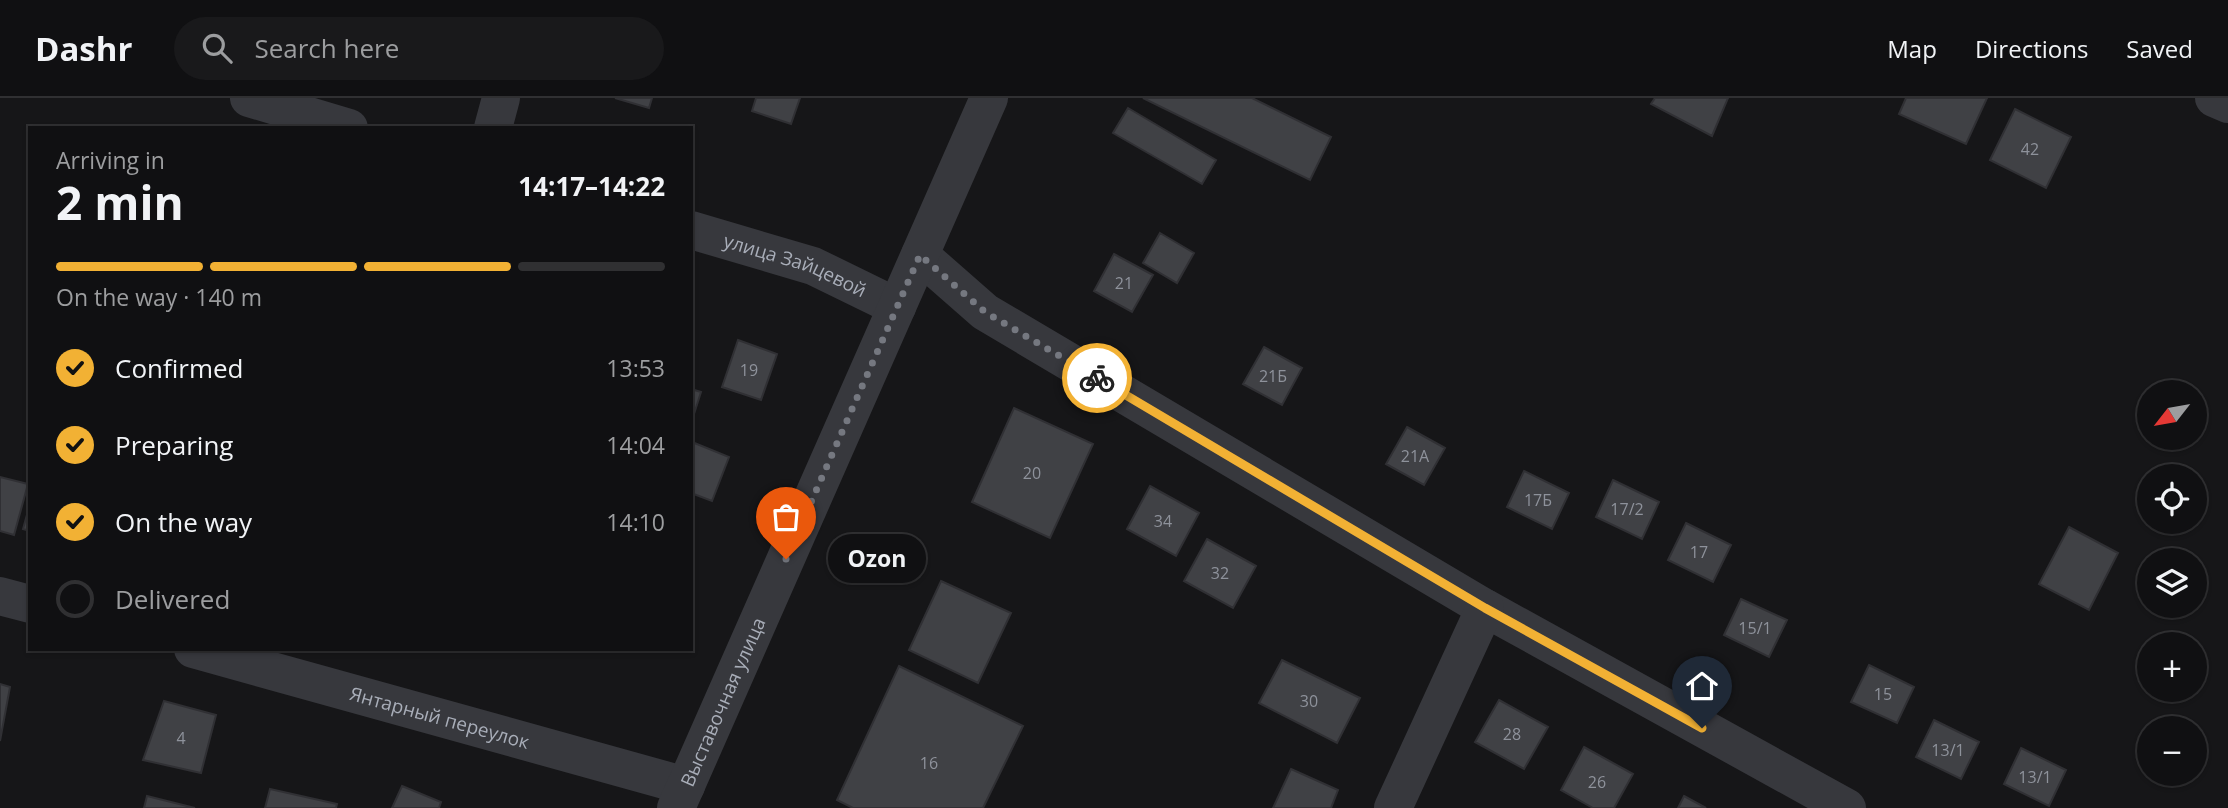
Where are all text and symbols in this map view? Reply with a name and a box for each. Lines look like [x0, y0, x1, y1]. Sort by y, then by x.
search box [174, 17, 664, 80]
text: Dashr [35, 26, 132, 71]
icon: search [198, 29, 236, 67]
text: Search here [254, 30, 399, 66]
text: Map [1887, 32, 1937, 65]
text: Directions [1975, 32, 2088, 65]
text: Saved [2126, 32, 2193, 65]
house number: 42 [2021, 138, 2039, 160]
text: Arriving in [56, 144, 165, 176]
text: 14:17–14:22 [518, 168, 665, 204]
text: 2 min [56, 171, 184, 233]
street label: улица Зайцевой [721, 227, 871, 303]
house number: 21 [1115, 272, 1133, 294]
text: On the way · 140 m [56, 281, 262, 313]
courier [1062, 343, 1132, 413]
icon: check [56, 349, 94, 387]
text: Confirmed [115, 350, 243, 386]
text: 13:53 [606, 352, 665, 384]
house number: 19 [740, 359, 758, 381]
icon: bike [1078, 359, 1116, 397]
house number: 21Б [1259, 365, 1287, 387]
north arrow [2137, 380, 2207, 450]
map controls [2137, 380, 2207, 786]
icon: check [56, 426, 94, 464]
text: Preparing [115, 427, 233, 463]
text: 14:04 [606, 429, 665, 461]
house number: 21А [1401, 445, 1430, 467]
house number: 20 [1023, 462, 1041, 484]
button: locate [2137, 464, 2207, 534]
pin [756, 487, 816, 559]
house number: 17Б [1524, 489, 1552, 511]
icon: bag [767, 498, 805, 536]
house number: 17/2 [1610, 498, 1644, 520]
icon: check [56, 503, 94, 541]
text: On the way [115, 504, 252, 540]
text: 14:10 [606, 506, 665, 538]
house number: 34 [1154, 510, 1172, 532]
callout: Ozon [828, 534, 926, 584]
house number: 17 [1690, 541, 1708, 563]
text: Ozon [848, 542, 906, 574]
button: layers [2137, 548, 2207, 618]
house number: 32 [1211, 562, 1229, 584]
text: Delivered [115, 581, 230, 617]
street label: Выставочная улица [674, 613, 771, 791]
house number: 15/1 [1738, 617, 1772, 639]
button: + [2137, 632, 2207, 702]
pin [1672, 656, 1732, 728]
icon: home [1683, 667, 1721, 705]
street label: Янтарный переулок [347, 680, 533, 755]
house number: 15 [1874, 683, 1892, 705]
house number: 30 [1300, 690, 1318, 712]
button: − [2137, 716, 2207, 786]
house number: 28 [1503, 723, 1521, 745]
house number: 4 [176, 727, 186, 749]
house number: 13/1 [1931, 739, 1965, 761]
house number: 16 [920, 752, 938, 774]
house number: 13/1 [2018, 766, 2052, 788]
house number: 26 [1588, 771, 1606, 793]

